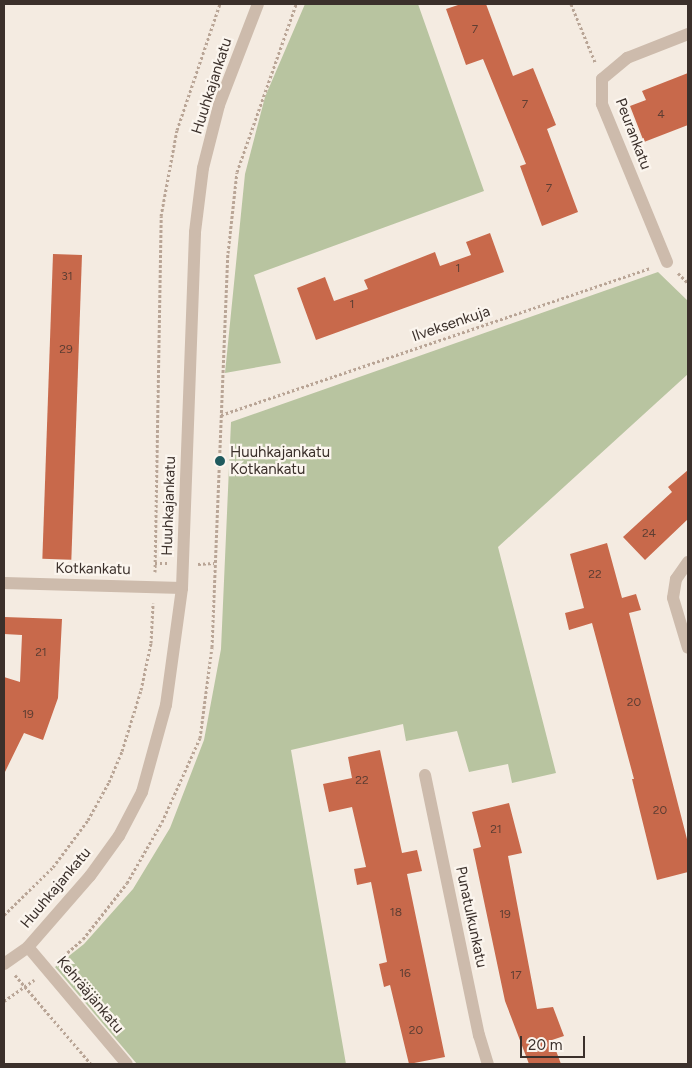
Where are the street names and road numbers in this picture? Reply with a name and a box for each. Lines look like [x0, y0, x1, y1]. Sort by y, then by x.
street label: Huuhkajankatu [188, 36, 236, 136]
street label: Peurankatu [611, 96, 655, 172]
street label: Ilveksenkuja [410, 302, 492, 346]
street label: Huuhkajankatu [158, 456, 180, 556]
street label: Kotkankatu [55, 559, 131, 579]
street label: Huuhkajankatu [17, 844, 95, 932]
street label: Punatulkunkatu [451, 865, 491, 969]
street label: Kehrääjänkatu [53, 953, 127, 1037]

